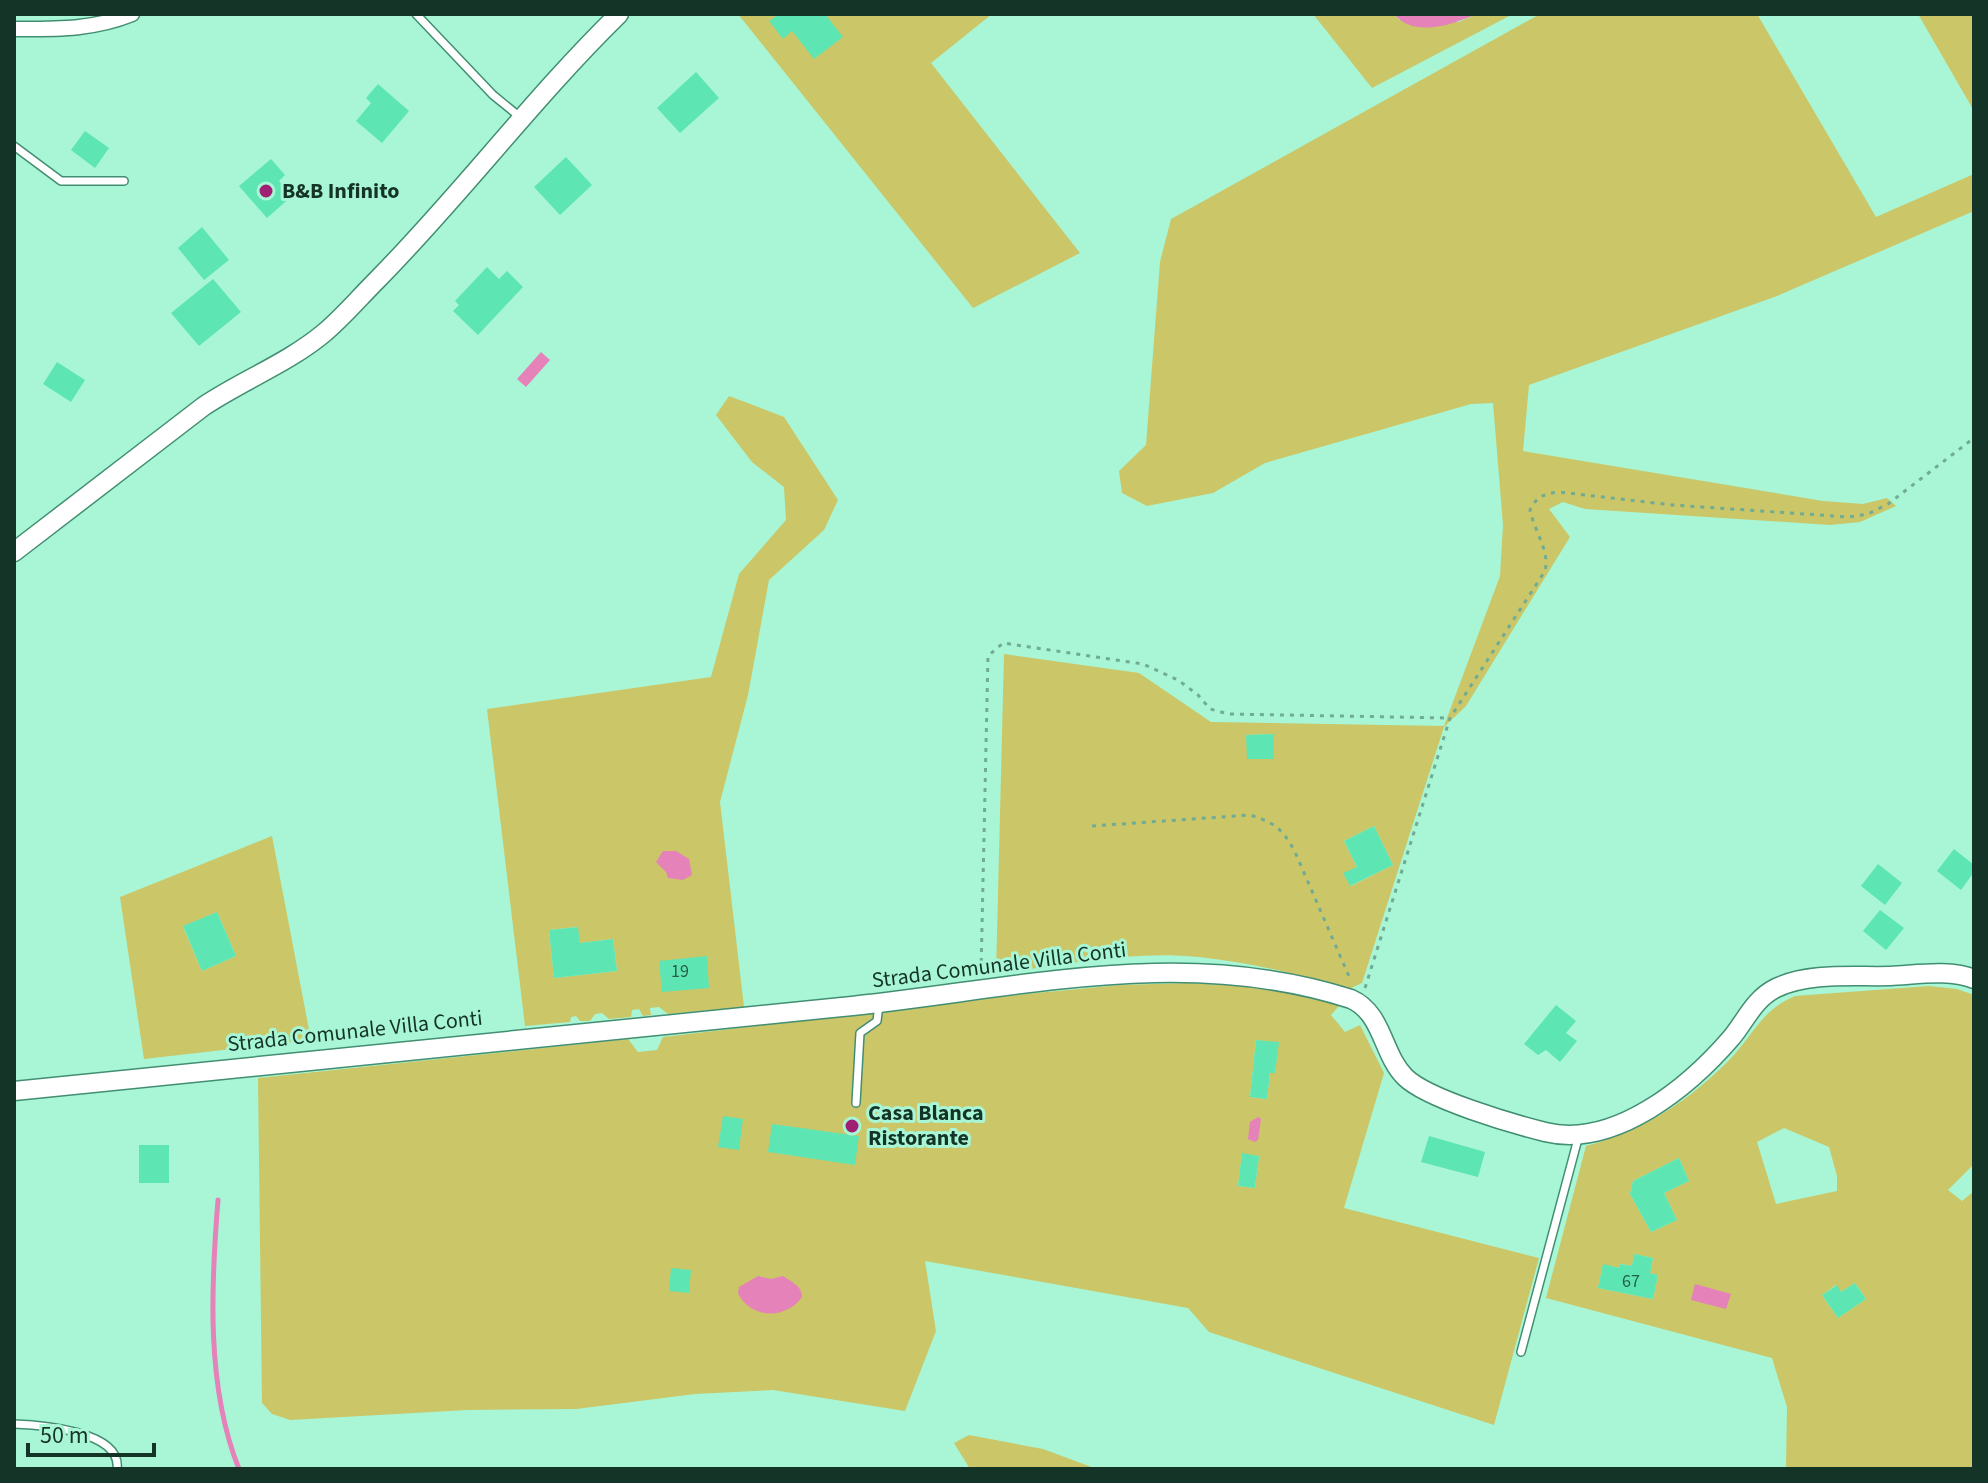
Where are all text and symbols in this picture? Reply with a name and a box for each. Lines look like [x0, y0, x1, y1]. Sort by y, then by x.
place label: B&B Infinito [282, 175, 399, 207]
marker: B&B Infinito [257, 182, 275, 200]
street label: Strada Comunale Villa Conti [870, 934, 1128, 996]
house number: 19 [671, 959, 689, 984]
street label: Strada Comunale Villa Conti [226, 1002, 484, 1060]
place label: Casa Blanca Ristorante [868, 1097, 984, 1154]
marker: Casa Blanca Ristorante [843, 1117, 861, 1135]
house number: 67 [1622, 1269, 1640, 1294]
scale bar [28, 1407, 154, 1457]
text: 50 m [40, 1418, 89, 1453]

